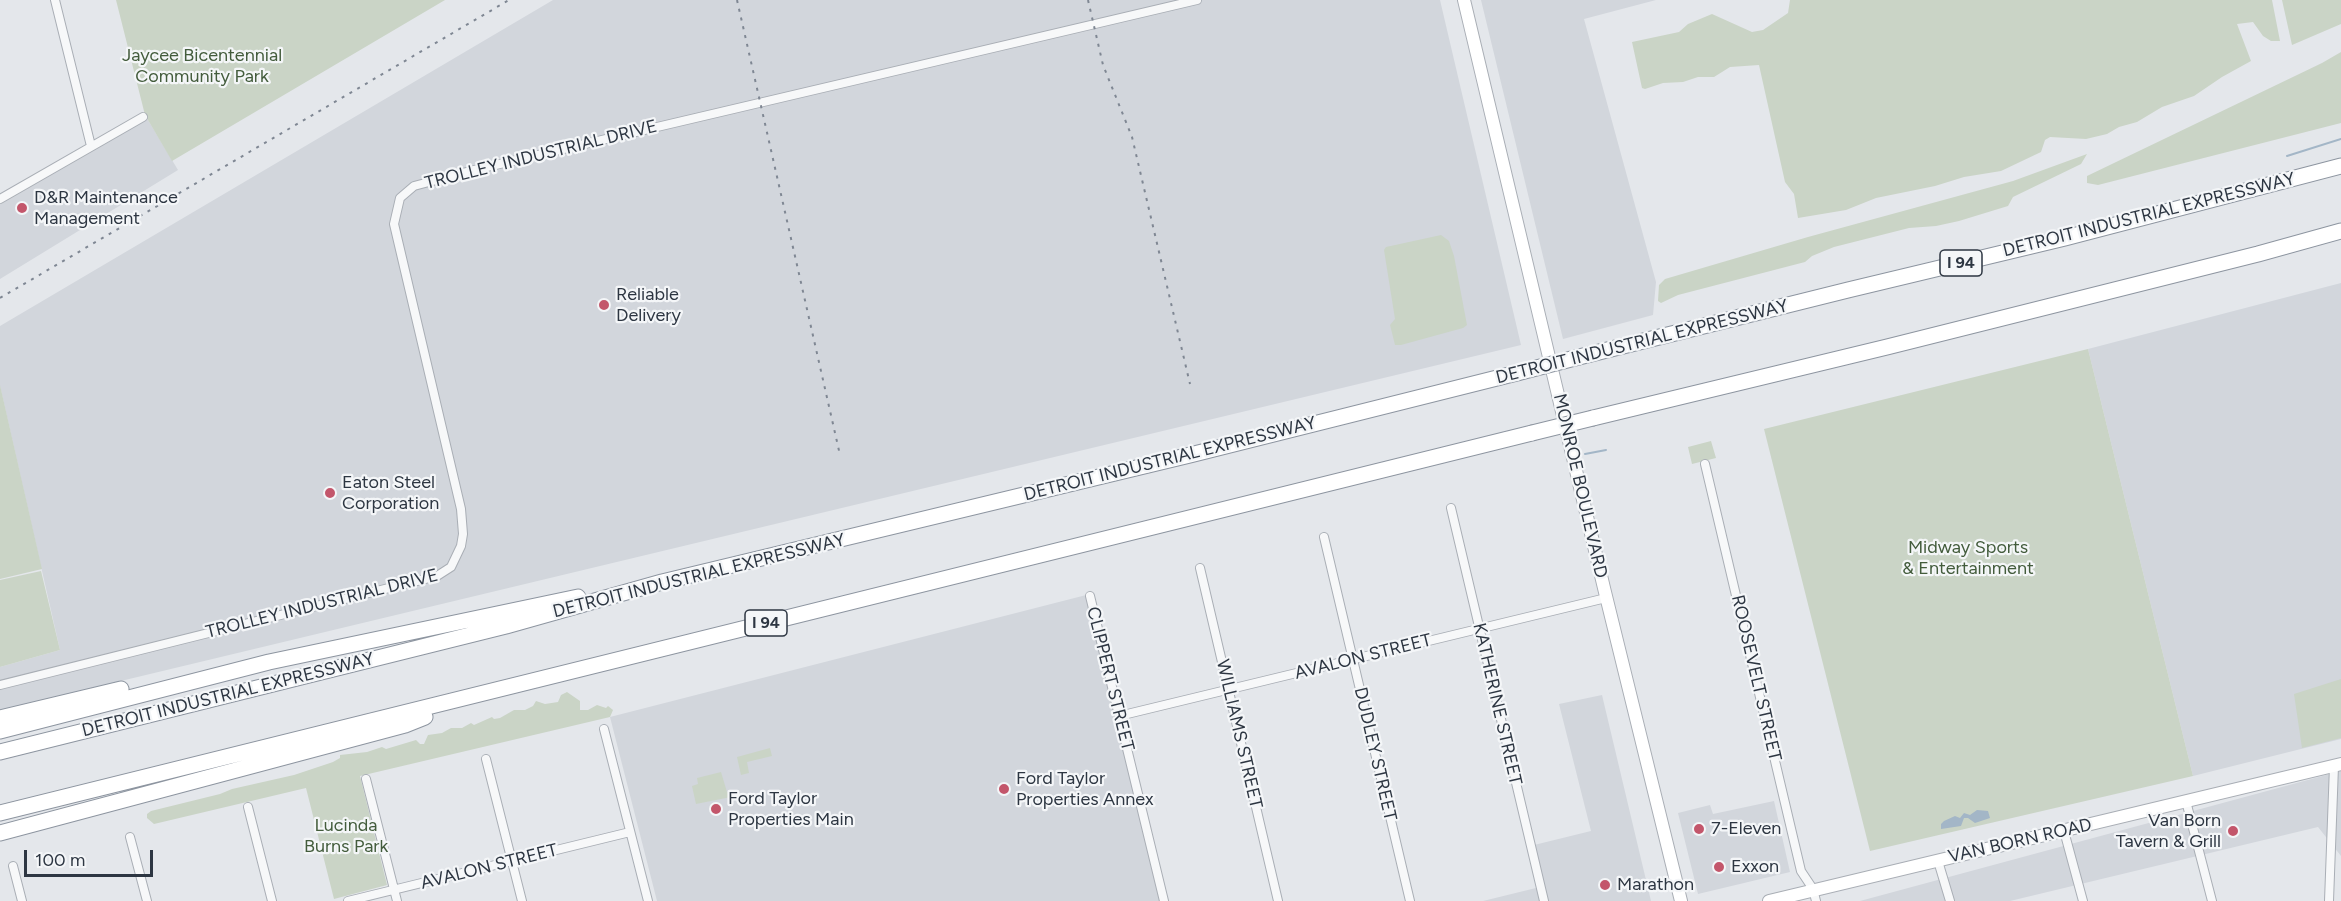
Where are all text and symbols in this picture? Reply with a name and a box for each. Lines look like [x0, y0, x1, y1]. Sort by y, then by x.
park label: Jaycee Bicentennial Community Park [122, 45, 282, 88]
street label: TROLLEY INDUSTRIAL DRIVE [423, 116, 659, 194]
street label: DETROIT INDUSTRIAL EXPRESSWAY [2001, 168, 2297, 262]
place label: D&R Maintenance Management [34, 187, 178, 230]
marker: D&R Maintenance Management [15, 201, 29, 215]
road number: I 94 [1940, 250, 1982, 276]
place label: Reliable Delivery [616, 284, 681, 326]
street label: DETROIT INDUSTRIAL EXPRESSWAY [1494, 295, 1790, 389]
marker: Reliable Delivery [597, 298, 611, 312]
street label: MONROE BOULEVARD [1548, 392, 1612, 580]
street label: DETROIT INDUSTRIAL EXPRESSWAY [1022, 412, 1318, 506]
place label: Eaton Steel Corporation [342, 472, 439, 514]
marker: Eaton Steel Corporation [323, 486, 337, 500]
street label: DETROIT INDUSTRIAL EXPRESSWAY [551, 529, 847, 623]
park label: Midway Sports & Entertainment [1902, 537, 2034, 580]
street label: TROLLEY INDUSTRIAL DRIVE [204, 565, 440, 643]
street label: ROOSEVELT STREET [1726, 593, 1786, 763]
street label: CLIPPERT STREET [1082, 605, 1138, 753]
road number: I 94 [745, 610, 787, 636]
street label: KATHERINE STREET [1468, 621, 1526, 787]
street label: AVALON STREET [1292, 630, 1434, 684]
street label: DETROIT INDUSTRIAL EXPRESSWAY [80, 648, 376, 742]
street label: WILLIAMS STREET [1211, 657, 1267, 811]
street label: DUDLEY STREET [1349, 685, 1401, 823]
place label: Ford Taylor Properties Annex [1016, 768, 1154, 810]
marker: Ford Taylor Properties Annex [997, 782, 1011, 796]
place label: Ford Taylor Properties Main [728, 788, 854, 830]
marker: Ford Taylor Properties Main [709, 802, 723, 816]
place label: Van Born Tavern & Grill [2116, 810, 2221, 852]
street label: VAN BORN ROAD [1946, 814, 2094, 868]
park label: Lucinda Burns Park [304, 815, 388, 858]
place label: 7-Eleven [1711, 818, 1781, 840]
marker: 7-Eleven [1692, 822, 1706, 836]
marker: Van Born Tavern & Grill [2226, 824, 2240, 838]
scale bar [27, 838, 156, 876]
street label: AVALON STREET [418, 840, 560, 894]
text: 100 m [35, 849, 85, 871]
place label: Exxon [1731, 856, 1779, 878]
marker: Exxon [1712, 860, 1726, 874]
place label: Marathon [1617, 874, 1694, 896]
marker: Marathon [1598, 878, 1612, 892]

